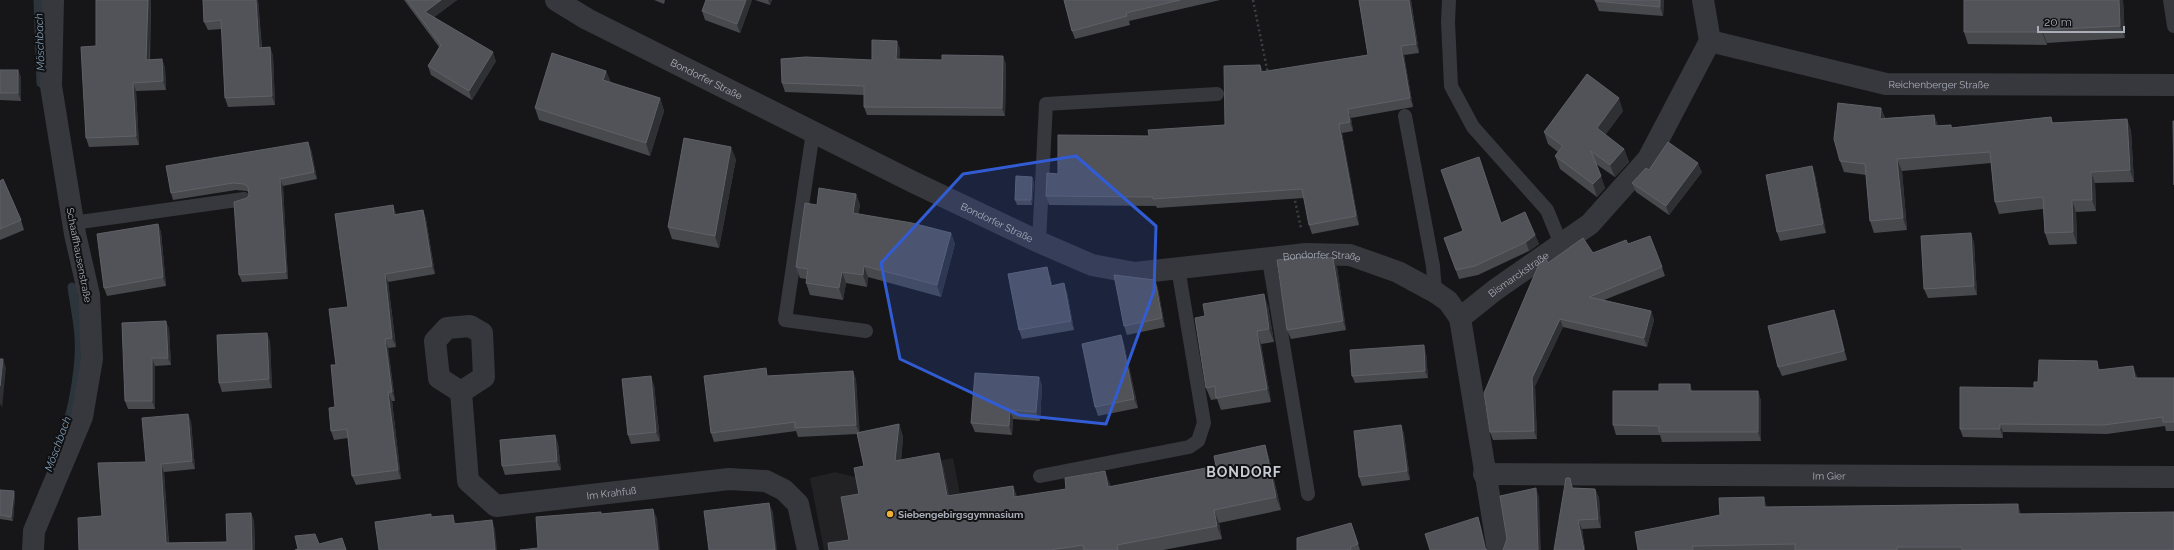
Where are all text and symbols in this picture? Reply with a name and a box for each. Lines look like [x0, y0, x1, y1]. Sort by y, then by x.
scale bar [2038, 8, 2124, 34]
water label: Möschbach [32, 13, 48, 71]
text: 20 m [2044, 15, 2072, 29]
street label: Bondorfer Straße [669, 56, 744, 101]
street label: Reichenberger Straße [1889, 79, 1989, 90]
street label: Bondorfer Straße [959, 200, 1035, 244]
street label: Schaaffhausenstraße [64, 207, 94, 303]
street label: Bondorfer Straße [1282, 248, 1363, 264]
street label: Bismarckstraße [1486, 249, 1551, 299]
water label: Möschbach [42, 415, 74, 473]
district label: BONDORF [1206, 464, 1282, 480]
street label: Im Gier [1812, 470, 1846, 481]
street label: Im Krahfuß [586, 484, 637, 501]
marker: Siebengebirgsgymnasium [885, 509, 895, 519]
place label: Siebengebirgsgymnasium [898, 509, 1023, 520]

